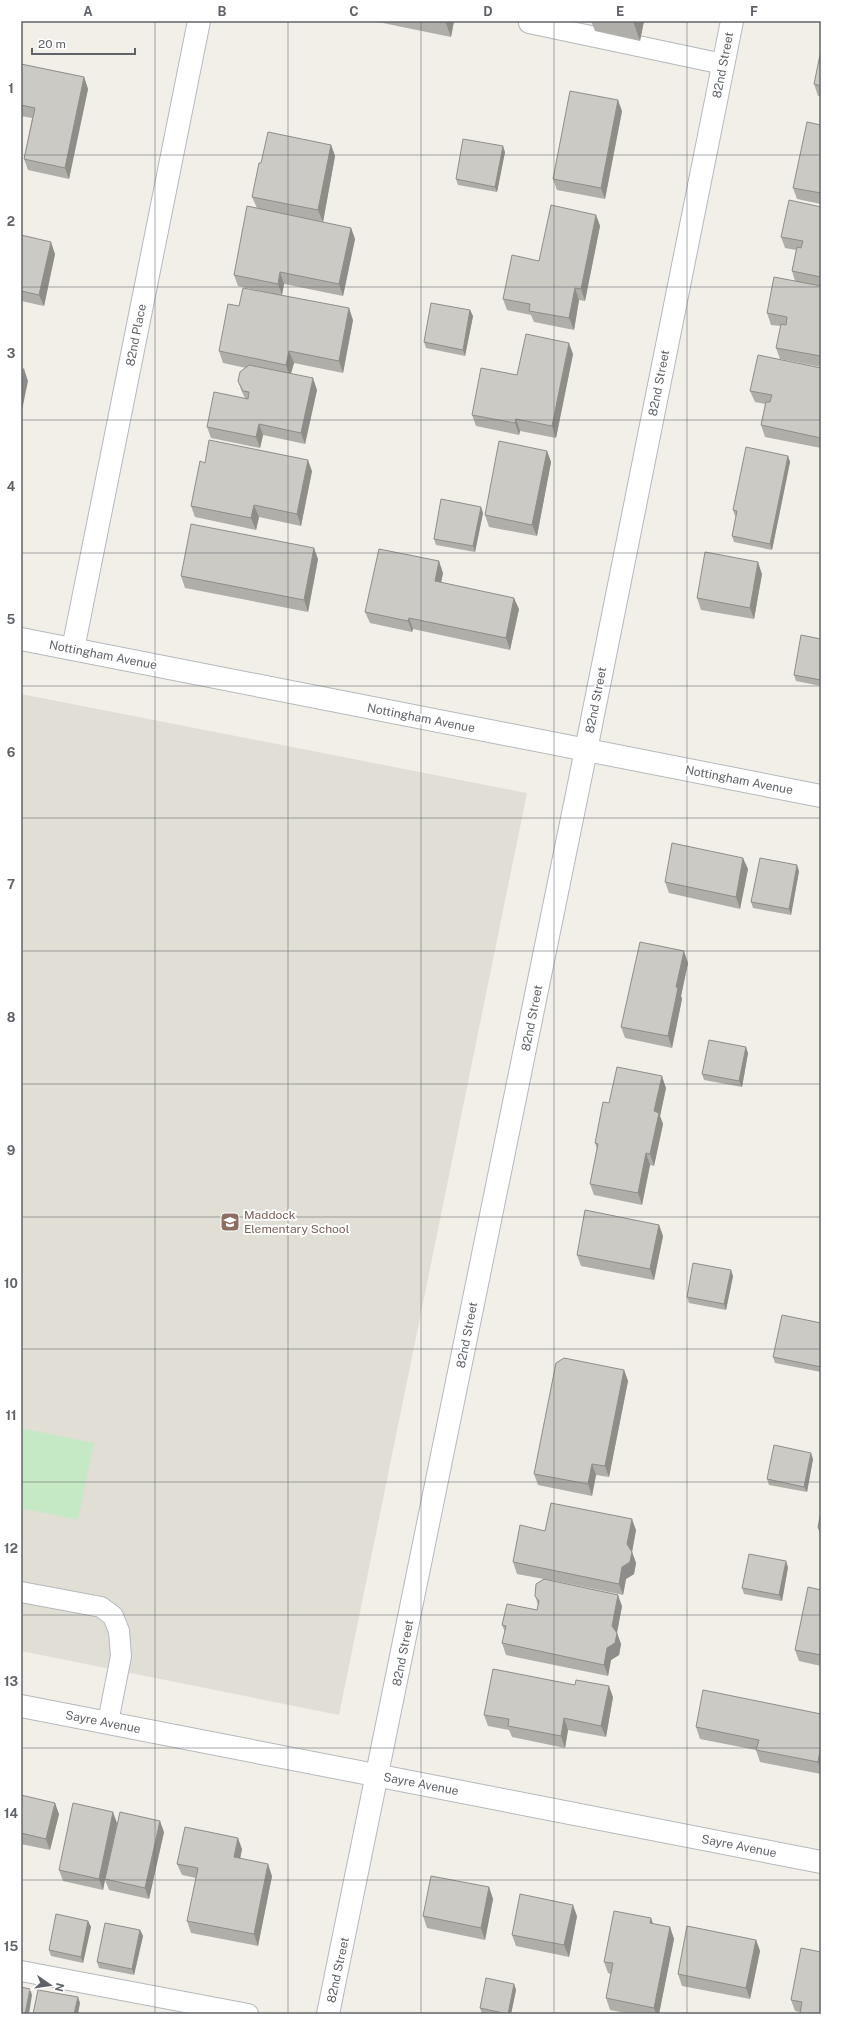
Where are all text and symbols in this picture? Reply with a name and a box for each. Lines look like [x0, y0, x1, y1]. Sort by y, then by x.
text: A [83, 4, 93, 19]
text: B [218, 4, 227, 19]
text: C [349, 4, 359, 19]
text: D [483, 4, 493, 19]
text: E [616, 4, 624, 19]
text: F [750, 4, 758, 19]
scale bar [32, 30, 135, 56]
street label: 82nd Street [710, 30, 736, 99]
text: 20 m [38, 37, 66, 51]
text: 1 [8, 81, 14, 96]
text: 2 [7, 214, 15, 229]
street label: 82nd Place [123, 303, 149, 367]
text: 3 [7, 346, 16, 361]
street label: 82nd Street [646, 348, 672, 417]
text: 4 [7, 479, 16, 494]
text: 5 [7, 612, 16, 627]
street label: Nottingham Avenue [48, 638, 158, 672]
street label: 82nd Street [583, 665, 609, 734]
street label: Nottingham Avenue [366, 701, 476, 735]
text: 6 [7, 745, 16, 760]
street label: Nottingham Avenue [684, 763, 794, 797]
text: 7 [7, 877, 15, 892]
street label: 82nd Street [519, 983, 545, 1052]
text: 8 [7, 1010, 16, 1025]
text: 9 [7, 1143, 15, 1158]
place label: Maddock Elementary School [244, 1208, 350, 1236]
school or university icon: Maddock Elementary School [219, 1211, 241, 1233]
text: 10 [4, 1276, 18, 1291]
street label: 82nd Street [454, 1300, 480, 1369]
text: 11 [5, 1408, 17, 1423]
text: 12 [4, 1541, 18, 1556]
street label: 82nd Street [390, 1618, 416, 1687]
text: 13 [4, 1674, 18, 1689]
street label: Sayre Avenue [64, 1708, 142, 1736]
street label: Sayre Avenue [382, 1770, 460, 1798]
text: 14 [4, 1806, 19, 1821]
street label: Sayre Avenue [700, 1832, 778, 1860]
street label: 82nd Street [324, 1935, 352, 2004]
text: 15 [4, 1939, 18, 1954]
north arrow [30, 1965, 70, 2005]
text: N [53, 1982, 67, 1993]

